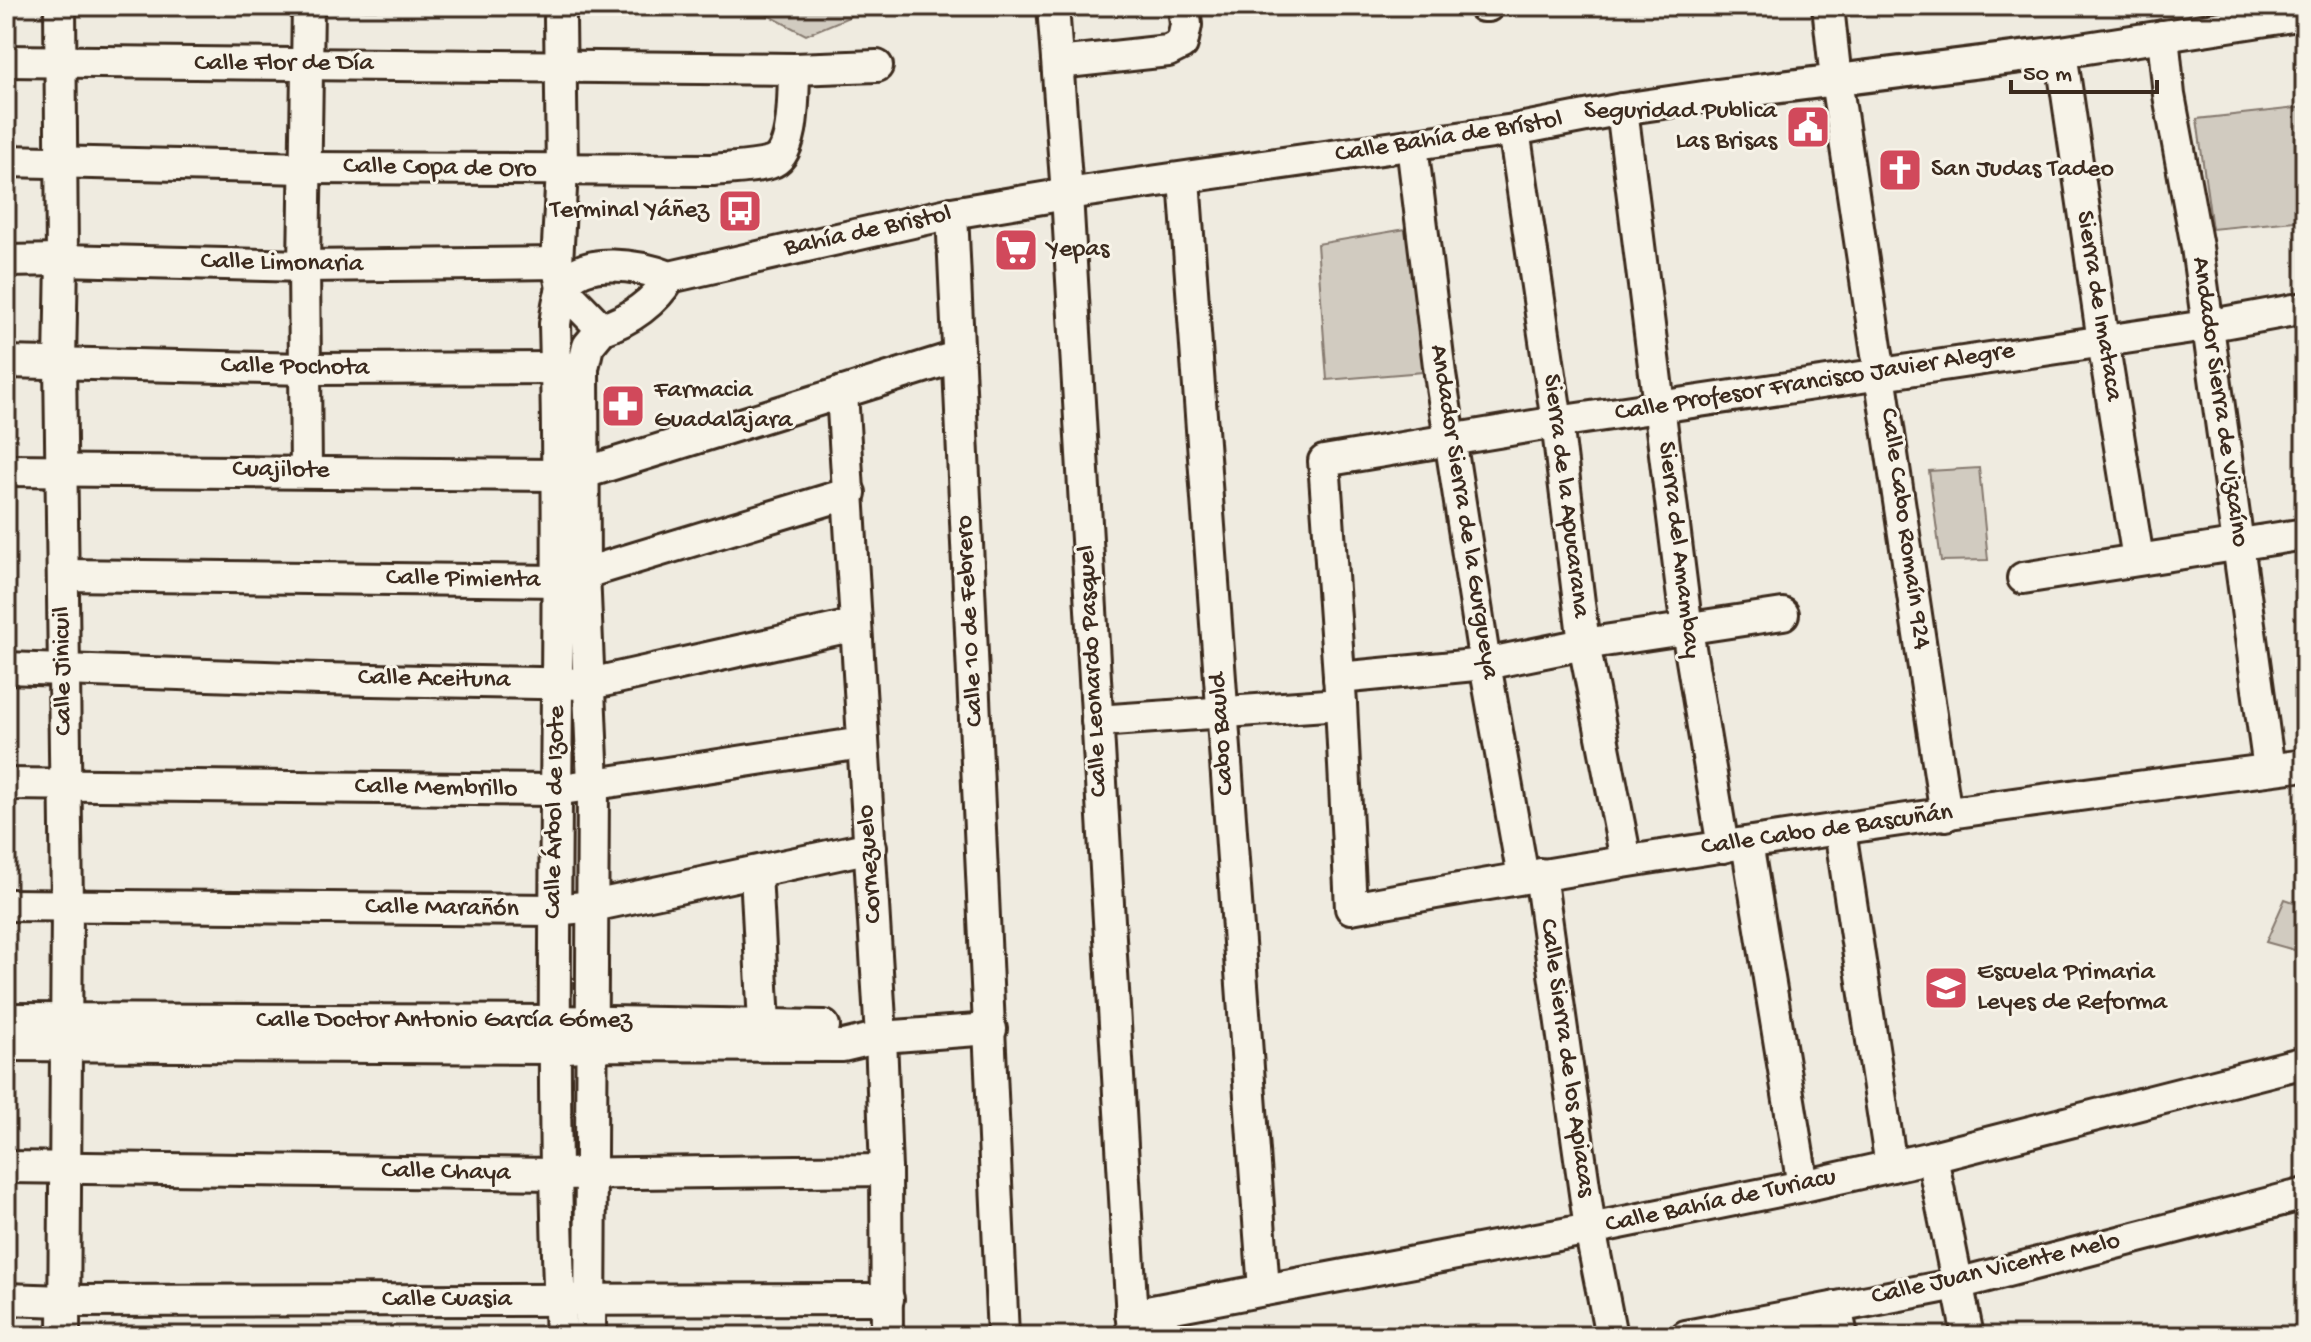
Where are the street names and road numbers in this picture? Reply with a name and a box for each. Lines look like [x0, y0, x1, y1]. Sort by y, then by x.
street label: Calle Flor de Día [194, 49, 375, 80]
street label: Calle Bahía de Brístol [1333, 105, 1565, 171]
street label: Calle Copa de Oro [343, 152, 537, 186]
street label: Bahía de Bristol [781, 199, 955, 265]
street label: Sierra de Imataca [2068, 209, 2129, 405]
street label: Calle Limonaria [200, 247, 365, 281]
street label: Andador Sierra de Vizcaíno [2183, 255, 2255, 549]
street label: Calle Profesor Francisco Javier Alegre [1613, 336, 2018, 430]
street label: Andador Sierra de la Gurgueya [1421, 343, 1505, 683]
street label: Calle Pochota [220, 351, 371, 385]
street label: Sierra de la Apucarana [1535, 372, 1596, 621]
street label: Calle Cabo Romaín 924 [1872, 406, 1936, 652]
street label: Sierra del Amambay [1649, 440, 1707, 660]
street label: Cuajilote [232, 455, 330, 487]
street label: Calle 10 de Febrero [950, 515, 992, 727]
street label: Calle Leonardo Pasquel [1072, 544, 1116, 798]
street label: Calle Pimienta [386, 563, 542, 597]
street label: Calle Jinicuil [47, 606, 81, 736]
street label: Calle Aceituna [358, 663, 512, 697]
street label: Cabo Bauld [1203, 670, 1243, 796]
street label: Calle Árbol de Izote [539, 705, 573, 919]
street label: Calle Membrillo [354, 772, 518, 806]
street label: Calle Cabo de Bascuñán [1699, 798, 1955, 864]
street label: Cornezuelo [851, 804, 891, 924]
street label: Calle Marañón [365, 892, 520, 926]
street label: Calle Sierra de los Apiacas [1531, 917, 1601, 1200]
street label: Calle Doctor Antonio García Gómez [256, 1006, 634, 1037]
street label: Calle Chaya [381, 1156, 512, 1190]
street label: Calle Bahía de Turiacu [1603, 1162, 1839, 1242]
street label: Calle Juan Vicente Melo [1869, 1226, 2123, 1314]
street label: Calle Cuasia [382, 1285, 514, 1316]

